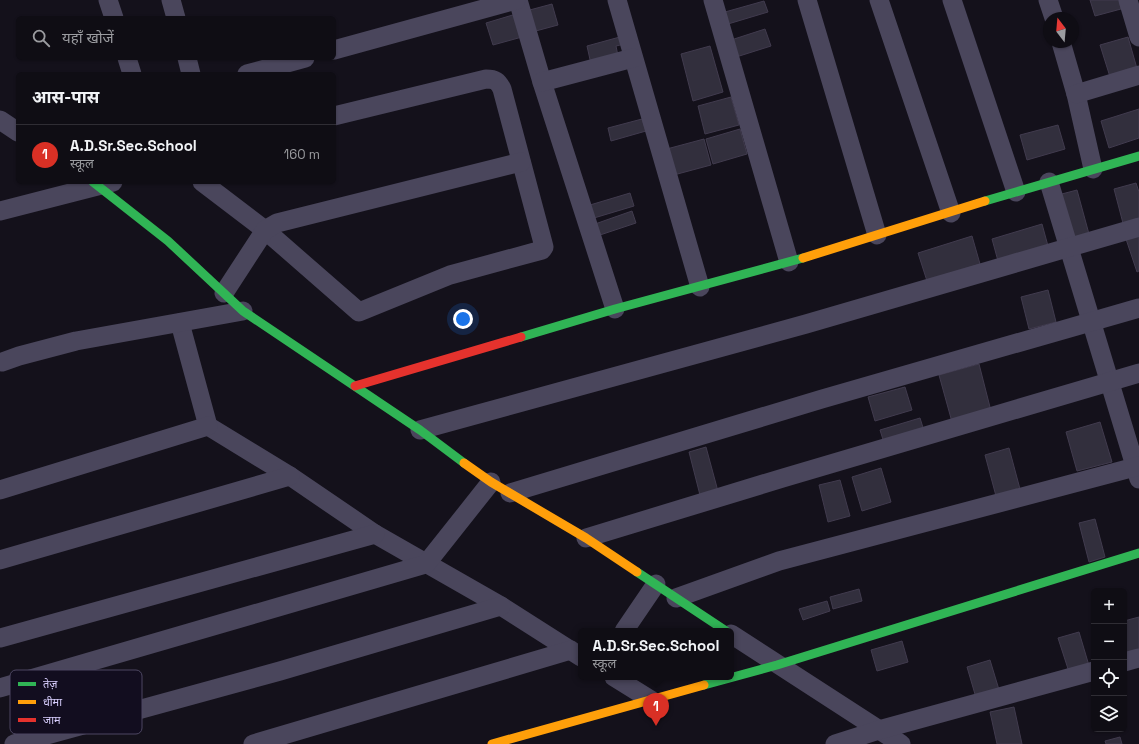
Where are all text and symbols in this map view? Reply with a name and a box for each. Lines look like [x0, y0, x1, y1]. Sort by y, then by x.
north arrow [1043, 12, 1079, 48]
search box [16, 16, 336, 60]
icon: search [30, 27, 52, 49]
text: यहाँ खोजें [62, 28, 114, 47]
text: आस-पास [32, 86, 99, 108]
text: A.D.Sr.Sec.School [70, 136, 197, 155]
text: 1 [42, 146, 48, 163]
text: 160 m [284, 146, 320, 163]
text: स्कूल [70, 155, 94, 172]
your location [453, 309, 473, 329]
map controls [1091, 588, 1127, 732]
button: + [1091, 588, 1127, 624]
button: − [1091, 624, 1127, 660]
popup [578, 628, 734, 680]
text: A.D.Sr.Sec.School [593, 636, 719, 655]
text: स्कूल [593, 655, 616, 672]
button: locate [1091, 660, 1127, 696]
legend [10, 670, 142, 734]
text: तेज़ [43, 677, 58, 691]
pin: 1 [643, 693, 669, 726]
text: धीमा [43, 695, 62, 709]
button: layers [1091, 696, 1127, 732]
text: जाम [43, 713, 61, 727]

